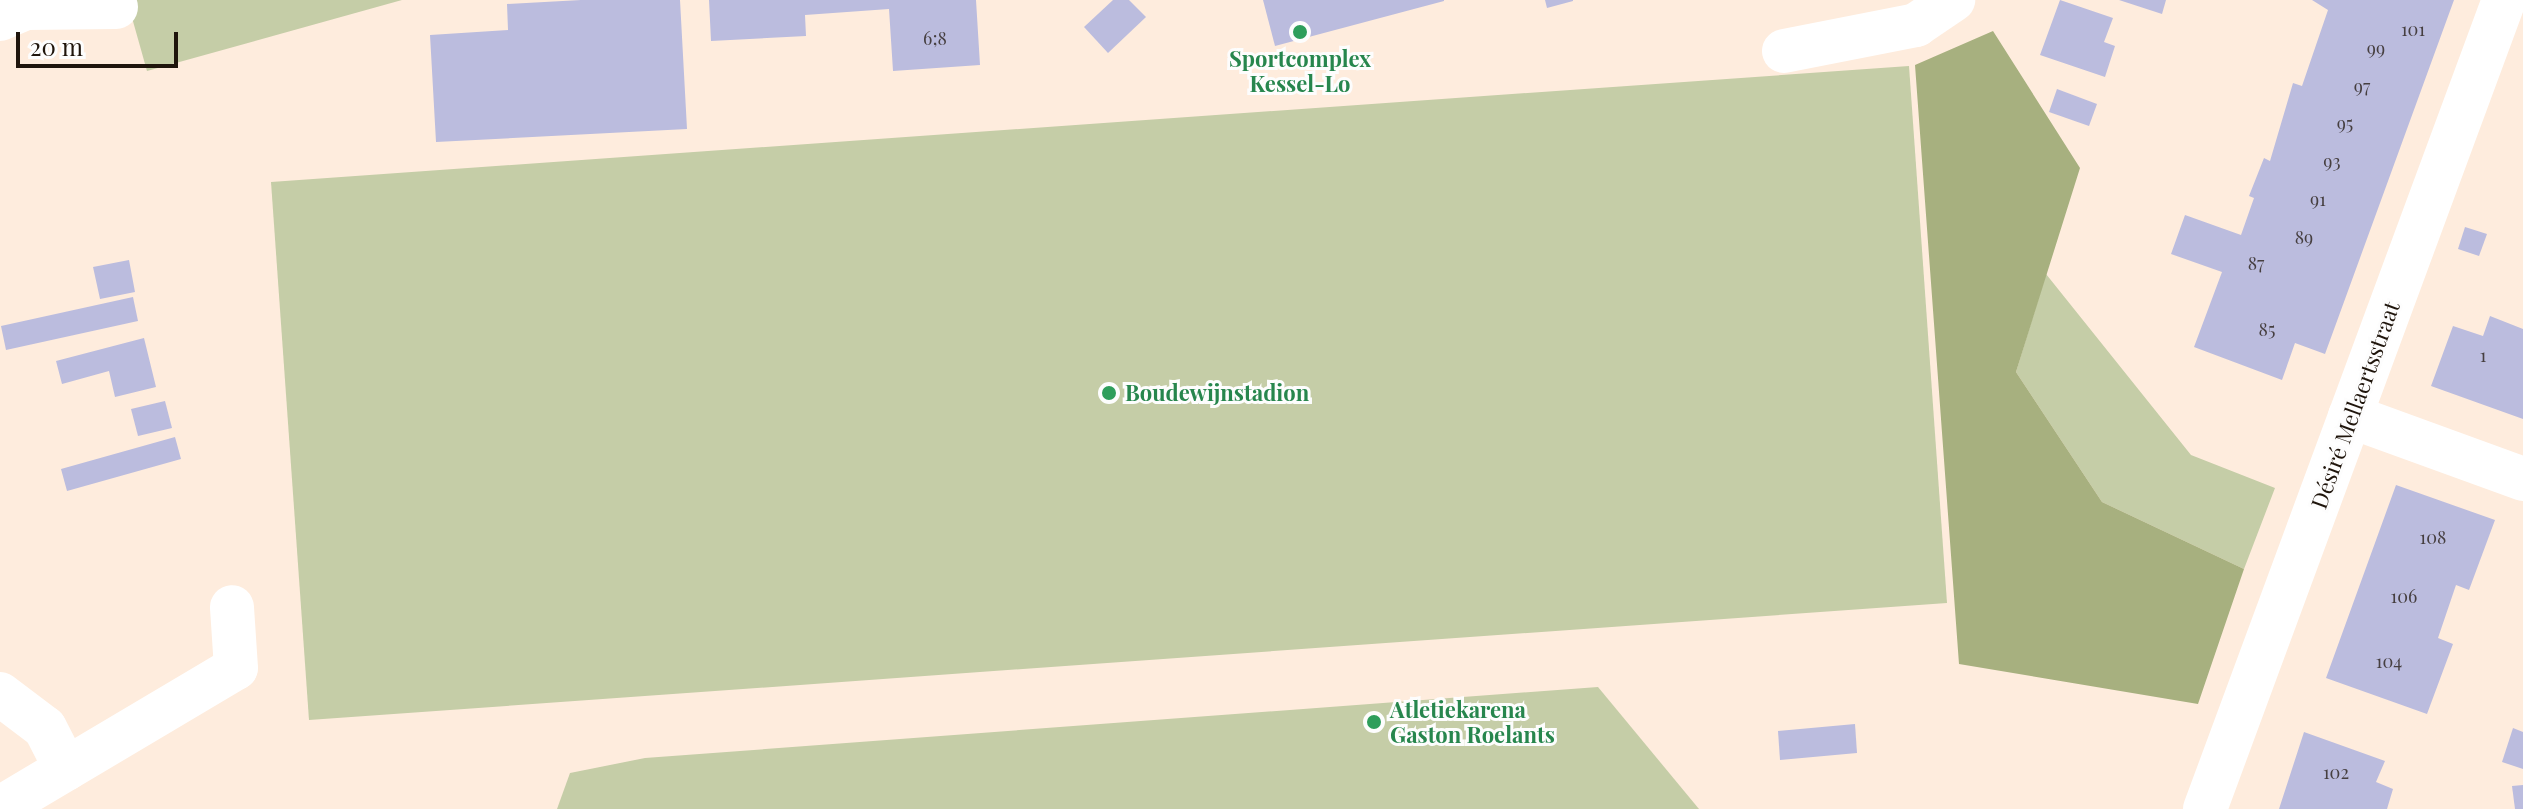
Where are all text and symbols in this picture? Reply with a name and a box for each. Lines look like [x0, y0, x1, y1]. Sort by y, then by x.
scale bar [20, 16, 182, 66]
house number: 101 [2401, 18, 2425, 40]
marker: Sportcomplex Kessel-Lo [1291, 23, 1309, 41]
house number: 6;8 [923, 27, 947, 49]
text: 20 m [30, 30, 83, 62]
house number: 99 [2367, 37, 2385, 59]
place label: Sportcomplex Kessel-Lo [1229, 45, 1371, 96]
house number: 97 [2354, 75, 2370, 97]
house number: 95 [2337, 112, 2353, 134]
house number: 93 [2323, 150, 2341, 172]
house number: 91 [2310, 188, 2326, 210]
house number: 89 [2295, 226, 2313, 248]
house number: 87 [2248, 252, 2264, 274]
street label: Désiré Mellaertsstraat [2305, 298, 2405, 512]
house number: 85 [2259, 318, 2275, 340]
house number: 1 [2480, 344, 2486, 366]
place label: Boudewijnstadion [1125, 380, 1309, 406]
marker: Boudewijnstadion [1100, 384, 1118, 402]
house number: 108 [2420, 526, 2446, 548]
house number: 106 [2391, 585, 2417, 607]
house number: 104 [2376, 650, 2402, 672]
place label: Atletiekarena Gaston Roelants [1390, 696, 1555, 748]
marker: Atletiekarena Gaston Roelants [1365, 713, 1383, 731]
house number: 102 [2323, 761, 2349, 783]

